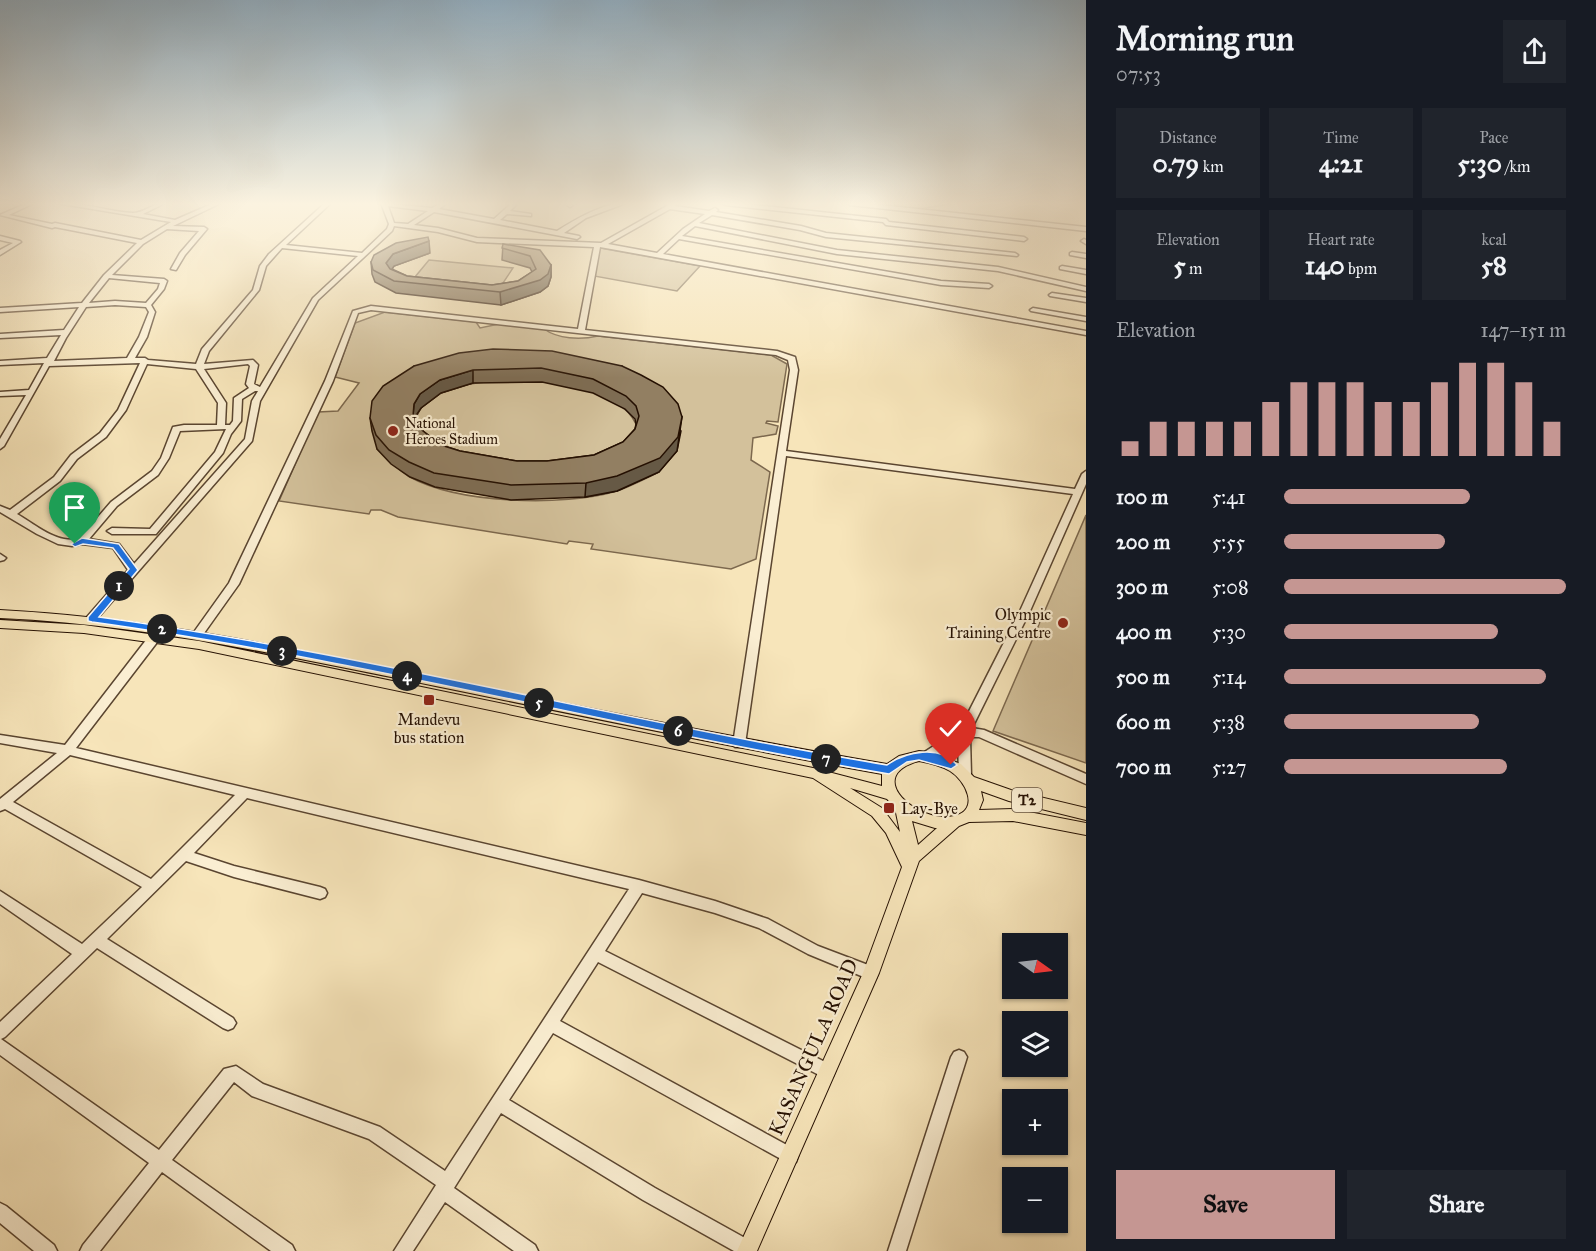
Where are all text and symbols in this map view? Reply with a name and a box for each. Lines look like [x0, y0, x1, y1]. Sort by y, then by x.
text: Morning run [1116, 19, 1294, 59]
button: share [1503, 20, 1566, 83]
text: 07:53 [1116, 62, 1161, 86]
text: Distance [1159, 128, 1217, 147]
text: Time [1323, 128, 1359, 147]
text: Pace [1479, 128, 1509, 147]
text: 0.79 [1152, 147, 1199, 179]
text: 4:21 [1319, 147, 1363, 179]
text: 5:30 [1458, 147, 1502, 179]
text: km [1199, 157, 1224, 176]
text: /km [1502, 157, 1530, 176]
text: Elevation [1156, 230, 1220, 249]
text: Heart rate [1307, 230, 1375, 249]
text: kcal [1481, 230, 1507, 249]
text: 5 [1174, 249, 1186, 281]
text: 140 [1305, 249, 1345, 281]
text: 58 [1481, 249, 1507, 281]
text: m [1186, 259, 1202, 278]
text: bpm [1345, 259, 1377, 278]
text: Elevation [1116, 318, 1195, 342]
text: 147–151 m [1481, 318, 1566, 342]
place label: National Heroes Stadium [405, 415, 498, 448]
marker: National Heroes Stadium [386, 424, 400, 438]
pin [49, 482, 100, 544]
text: 100 m [1116, 485, 1168, 509]
text: 5:41 [1212, 485, 1245, 509]
icon: arrive [58, 491, 91, 524]
text: 200 m [1116, 530, 1170, 554]
text: 5:55 [1212, 530, 1245, 554]
pin: 1 [104, 571, 134, 601]
text: 300 m [1116, 575, 1168, 599]
text: 5:08 [1212, 575, 1249, 599]
text: 1 [116, 576, 122, 595]
place label: Olympic Training Centre [946, 605, 1051, 643]
pin: 2 [147, 614, 177, 644]
marker: Olympic Training Centre [1056, 616, 1070, 630]
text: 2 [158, 619, 166, 638]
text: 400 m [1116, 620, 1172, 644]
text: 5:30 [1212, 620, 1246, 644]
pin: 3 [267, 636, 297, 666]
text: 3 [279, 641, 285, 660]
pin: 4 [392, 661, 422, 691]
text: 500 m [1116, 665, 1170, 689]
text: 5:14 [1212, 665, 1245, 689]
text: 4 [403, 666, 411, 685]
pin: 5 [524, 688, 554, 718]
marker: Mandevu bus station [422, 693, 436, 707]
text: 5 [535, 693, 543, 712]
pin [925, 703, 976, 765]
place label: Mandevu bus station [394, 710, 465, 747]
text: 600 m [1116, 710, 1171, 734]
text: 5:38 [1212, 710, 1245, 734]
icon: check [934, 712, 967, 745]
pin: 6 [663, 716, 693, 746]
text: 6 [674, 721, 682, 740]
pin: 7 [811, 744, 841, 774]
text: 7 [822, 749, 830, 768]
text: 700 m [1116, 755, 1171, 779]
text: 5:27 [1212, 755, 1246, 779]
road number: T2 [1012, 788, 1042, 812]
place label: Lay-Bye [901, 799, 958, 818]
marker: Lay-Bye [882, 801, 896, 815]
north arrow [1002, 933, 1068, 999]
map controls [1002, 933, 1068, 1233]
street label: KASANGULA ROAD [763, 955, 863, 1139]
button: layers [1002, 1011, 1068, 1077]
button: + [1002, 1089, 1068, 1155]
button: − [1002, 1167, 1068, 1233]
button: Save [1116, 1170, 1335, 1239]
button: Share [1347, 1170, 1566, 1239]

